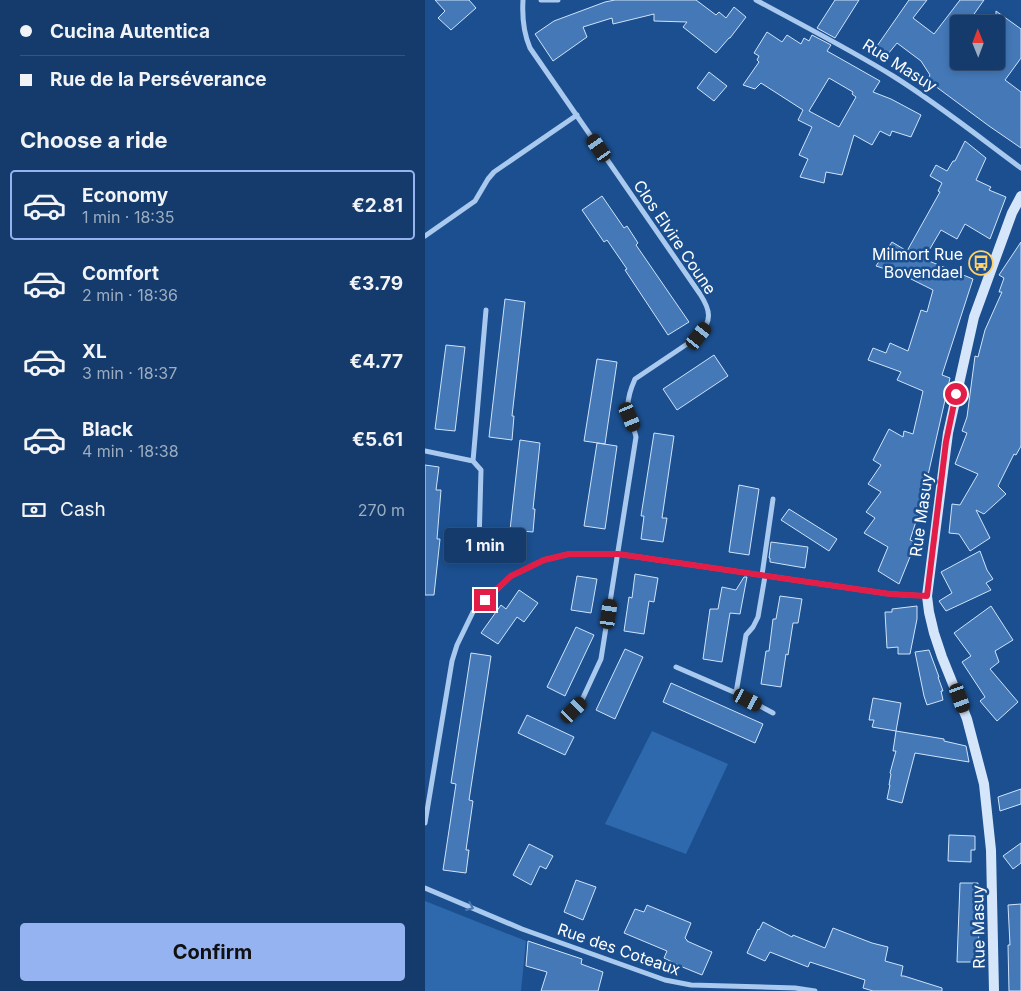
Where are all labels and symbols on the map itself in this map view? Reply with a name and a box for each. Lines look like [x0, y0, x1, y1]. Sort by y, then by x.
north arrow [950, 15, 1005, 70]
street label: Rue Masuy [859, 34, 941, 96]
car [584, 131, 613, 165]
street label: Clos Elvire Coune [629, 176, 721, 298]
place label: Milmort Rue Bovendael [872, 244, 963, 282]
bus stop icon: Milmort Rue Bovendael [968, 250, 994, 276]
car [683, 320, 714, 352]
route start [945, 383, 967, 405]
car [617, 400, 642, 434]
street label: Rue Masuy [905, 472, 937, 558]
callout: 1 min [444, 528, 526, 562]
route end [474, 589, 496, 611]
car [599, 598, 618, 630]
car [947, 681, 972, 715]
car [731, 687, 764, 713]
car [558, 694, 589, 726]
street label: Rue Masuy [967, 885, 989, 969]
one-way arrow [465, 900, 474, 911]
street label: Rue des Coteaux [555, 919, 683, 979]

